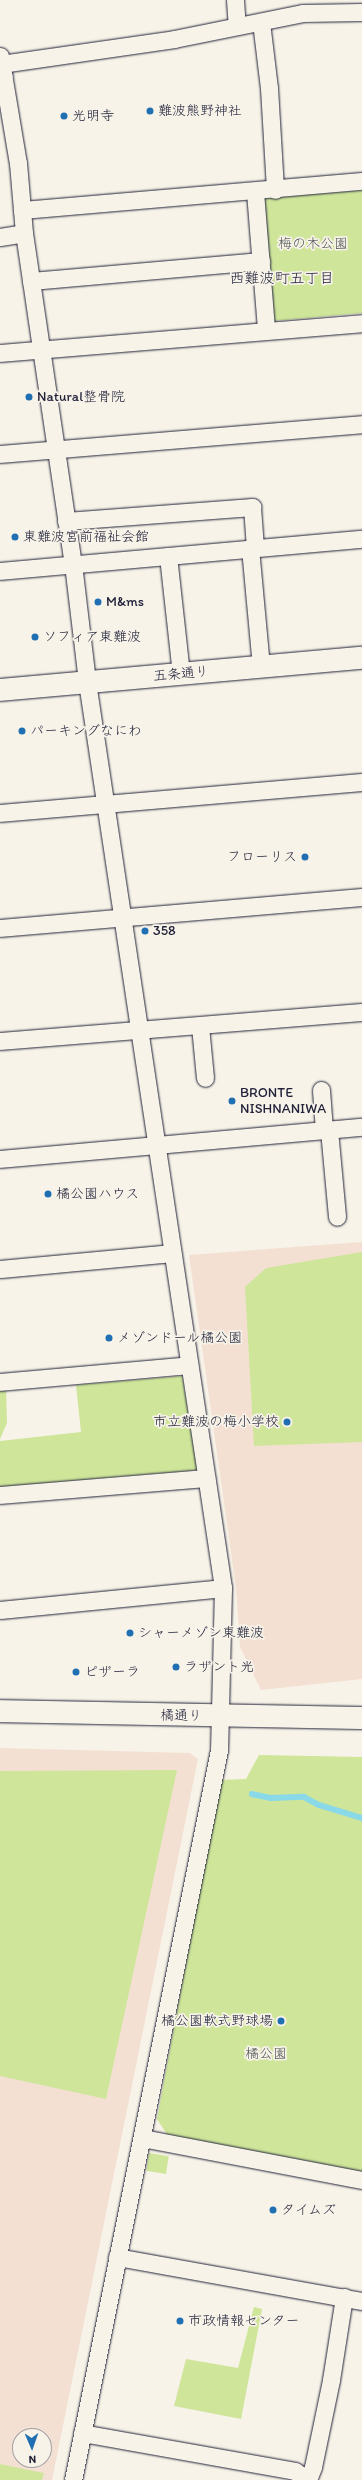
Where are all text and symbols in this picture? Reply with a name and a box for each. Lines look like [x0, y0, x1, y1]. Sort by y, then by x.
place label: 難波熊野神社 [158, 103, 242, 119]
marker: 難波熊野神社 [145, 106, 155, 116]
place label: 光明寺 [72, 108, 114, 124]
marker: 光明寺 [59, 111, 69, 121]
park label: 梅の木公園 [278, 236, 348, 252]
district label: 西難波町五丁目 [230, 270, 334, 288]
place label: Natural整骨院 [37, 389, 125, 405]
marker: Natural整骨院 [24, 392, 34, 402]
place label: 東難波宮前福祉会館 [23, 529, 149, 545]
marker: 東難波宮前福祉会館 [10, 532, 20, 542]
place label: M&ms [106, 594, 144, 610]
marker: M&ms [93, 597, 103, 607]
place label: ソフィア東難波 [43, 629, 141, 645]
marker: ソフィア東難波 [30, 632, 40, 642]
street label: 五条通り [152, 663, 210, 685]
place label: パーキングなにわ [30, 723, 142, 739]
marker: パーキングなにわ [17, 726, 27, 736]
place label: フローリス [227, 849, 297, 865]
marker: フローリス [300, 852, 310, 862]
place label: 358 [153, 923, 176, 939]
marker: 358 [140, 926, 150, 936]
place label: BRONTE NISHNANIWA [240, 1085, 326, 1118]
marker: BRONTE NISHNANIWA [227, 1096, 237, 1106]
place label: 橘公園ハウス [56, 1186, 140, 1202]
marker: 橘公園ハウス [43, 1189, 53, 1199]
place label: メゾンドール橘公園 [117, 1330, 243, 1346]
marker: メゾンドール橘公園 [104, 1333, 114, 1343]
place label: 市立難波の梅小学校 [153, 1414, 279, 1430]
marker: 市立難波の梅小学校 [282, 1417, 292, 1427]
place label: シャーメゾン東難波 [138, 1625, 264, 1641]
marker: シャーメゾン東難波 [125, 1628, 135, 1638]
place label: ラザント光 [184, 1659, 254, 1675]
marker: ラザント光 [171, 1662, 181, 1672]
place label: ピザーラ [84, 1664, 140, 1680]
marker: ピザーラ [71, 1667, 81, 1677]
street label: 橘通り [160, 1707, 202, 1725]
place label: 橘公園軟式野球場 [161, 2013, 273, 2029]
marker: 橘公園軟式野球場 [276, 2016, 286, 2026]
park label: 橘公園 [245, 2046, 287, 2062]
place label: タイムズ [281, 2202, 337, 2218]
marker: タイムズ [268, 2205, 278, 2215]
place label: 市政情報センター [188, 2313, 300, 2329]
marker: 市政情報センター [175, 2316, 185, 2326]
north arrow [12, 2428, 52, 2468]
text: N [28, 2453, 36, 2466]

